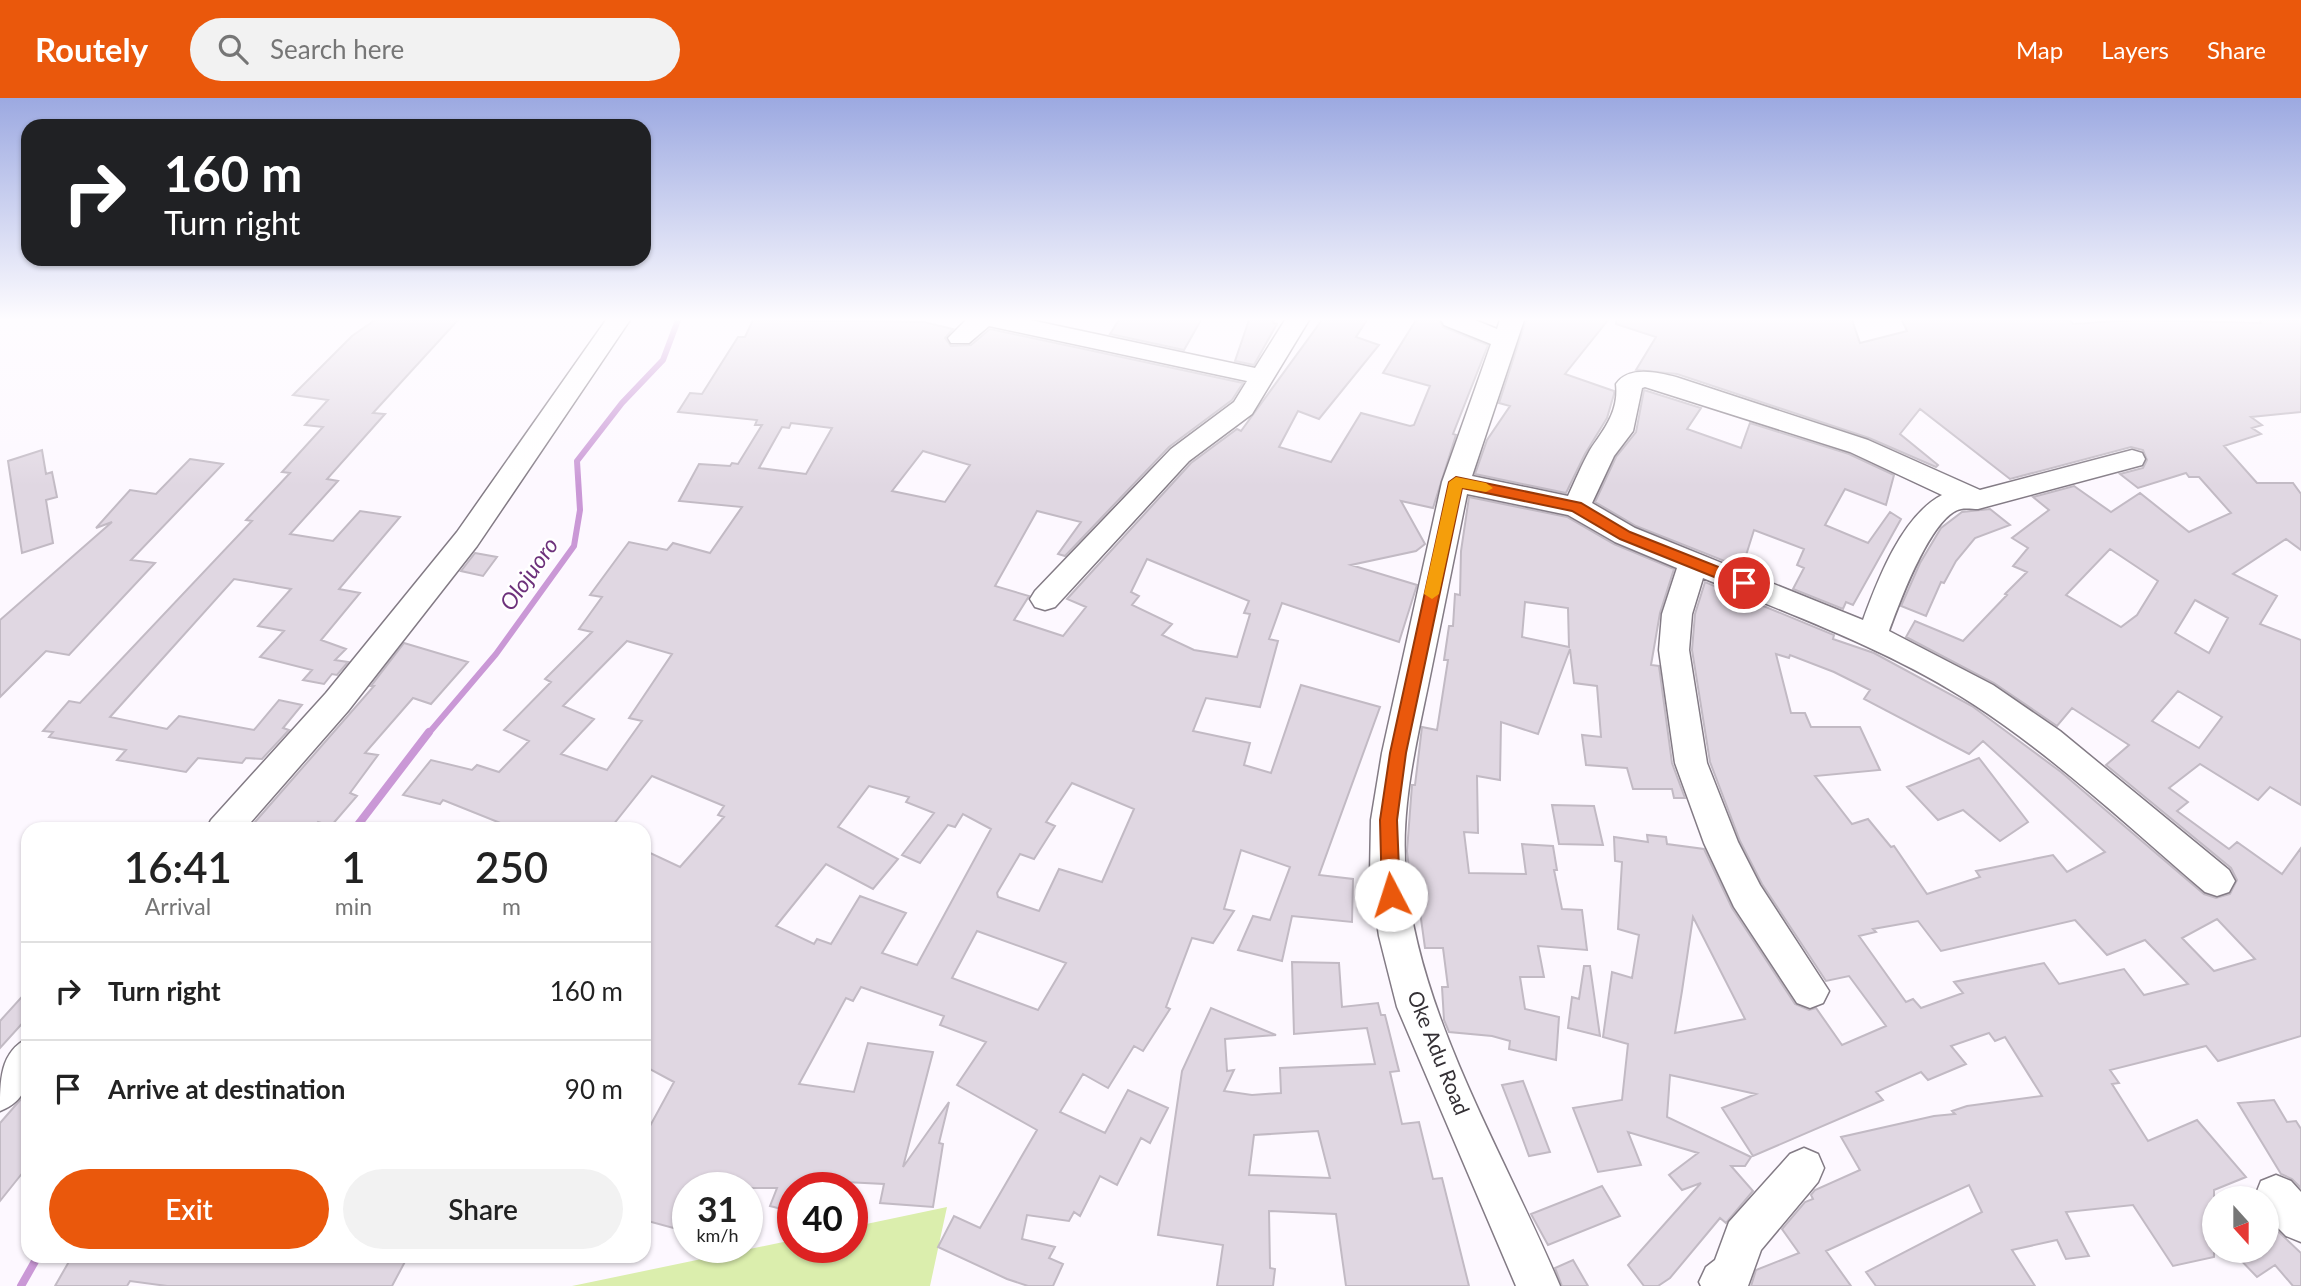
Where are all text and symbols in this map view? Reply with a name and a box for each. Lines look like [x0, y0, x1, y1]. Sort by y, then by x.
search box [190, 18, 680, 81]
text: Routely [35, 29, 148, 69]
icon: search [214, 30, 252, 68]
text: Search here [270, 33, 404, 65]
text: Map [2016, 35, 2063, 64]
text: Layers [2101, 35, 2169, 64]
text: Share [2207, 35, 2266, 64]
text: 160 m [164, 144, 302, 202]
icon: right [49, 147, 140, 238]
text: Turn right [164, 203, 300, 242]
water label: Olojuoro [493, 531, 563, 615]
pin [1714, 553, 1774, 613]
icon: arrive [1725, 564, 1763, 602]
text: 16:41 [124, 842, 232, 892]
text: 1 [341, 842, 366, 892]
text: 250 [475, 842, 548, 892]
position arrow [1354, 858, 1428, 932]
text: Arrival [145, 892, 211, 920]
text: min [335, 892, 372, 920]
text: m [502, 892, 521, 920]
icon: right [49, 972, 87, 1010]
text: Turn right [108, 975, 221, 1007]
text: 160 m [550, 975, 623, 1007]
street label: Oke Adu Road [1403, 987, 1476, 1118]
icon: arrive [49, 1070, 87, 1108]
text: Arrive at destination [108, 1073, 345, 1105]
text: 90 m [565, 1073, 623, 1105]
button: Exit [49, 1169, 329, 1249]
button: Share [343, 1169, 623, 1249]
speed limit sign: 40 [777, 1172, 868, 1263]
north arrow [2202, 1186, 2278, 1264]
map controls [2202, 1186, 2279, 1263]
text: 31 [697, 1187, 738, 1229]
text: km/h [696, 1224, 739, 1246]

